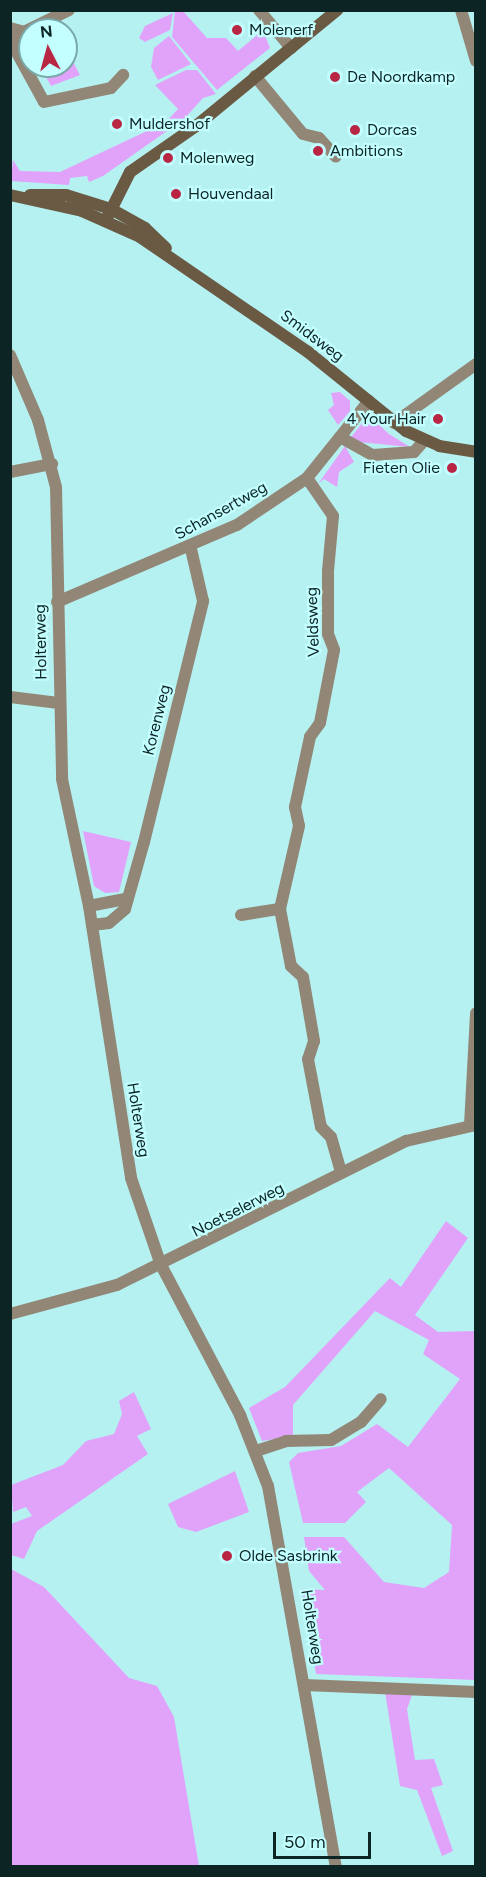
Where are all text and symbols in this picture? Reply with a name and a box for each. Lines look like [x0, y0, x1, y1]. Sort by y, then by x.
north arrow [18, 18, 78, 78]
place label: Molenerf [249, 20, 313, 40]
text: N [39, 21, 53, 42]
marker: Molenerf [230, 23, 244, 37]
place label: De Noordkamp [347, 67, 455, 87]
marker: De Noordkamp [328, 70, 342, 84]
place label: Muldershof [129, 114, 210, 134]
marker: Muldershof [110, 117, 124, 131]
place label: Dorcas [367, 120, 417, 140]
marker: Dorcas [348, 123, 362, 137]
place label: Ambitions [330, 141, 403, 161]
marker: Ambitions [311, 144, 325, 158]
place label: Molenweg [180, 148, 254, 168]
marker: Molenweg [161, 151, 175, 165]
place label: Houvendaal [188, 184, 273, 204]
marker: Houvendaal [169, 187, 183, 201]
street label: Smidsweg [276, 306, 348, 366]
place label: 4 Your Hair [347, 409, 426, 429]
marker: 4 Your Hair [431, 412, 445, 426]
place label: Fieten Olie [363, 458, 440, 478]
marker: Fieten Olie [445, 461, 459, 475]
street label: Schansertweg [171, 478, 271, 544]
street label: Veldsweg [302, 587, 324, 657]
street label: Holterweg [31, 604, 51, 680]
street label: Korenweg [139, 683, 175, 757]
street label: Holterweg [123, 1081, 153, 1159]
street label: Noetselerweg [189, 1179, 287, 1241]
place label: Olde Sasbrink [239, 1546, 338, 1566]
marker: Olde Sasbrink [220, 1549, 234, 1563]
street label: Holterweg [297, 1588, 327, 1666]
scale bar [276, 1820, 374, 1858]
text: 50 m [284, 1831, 326, 1853]

